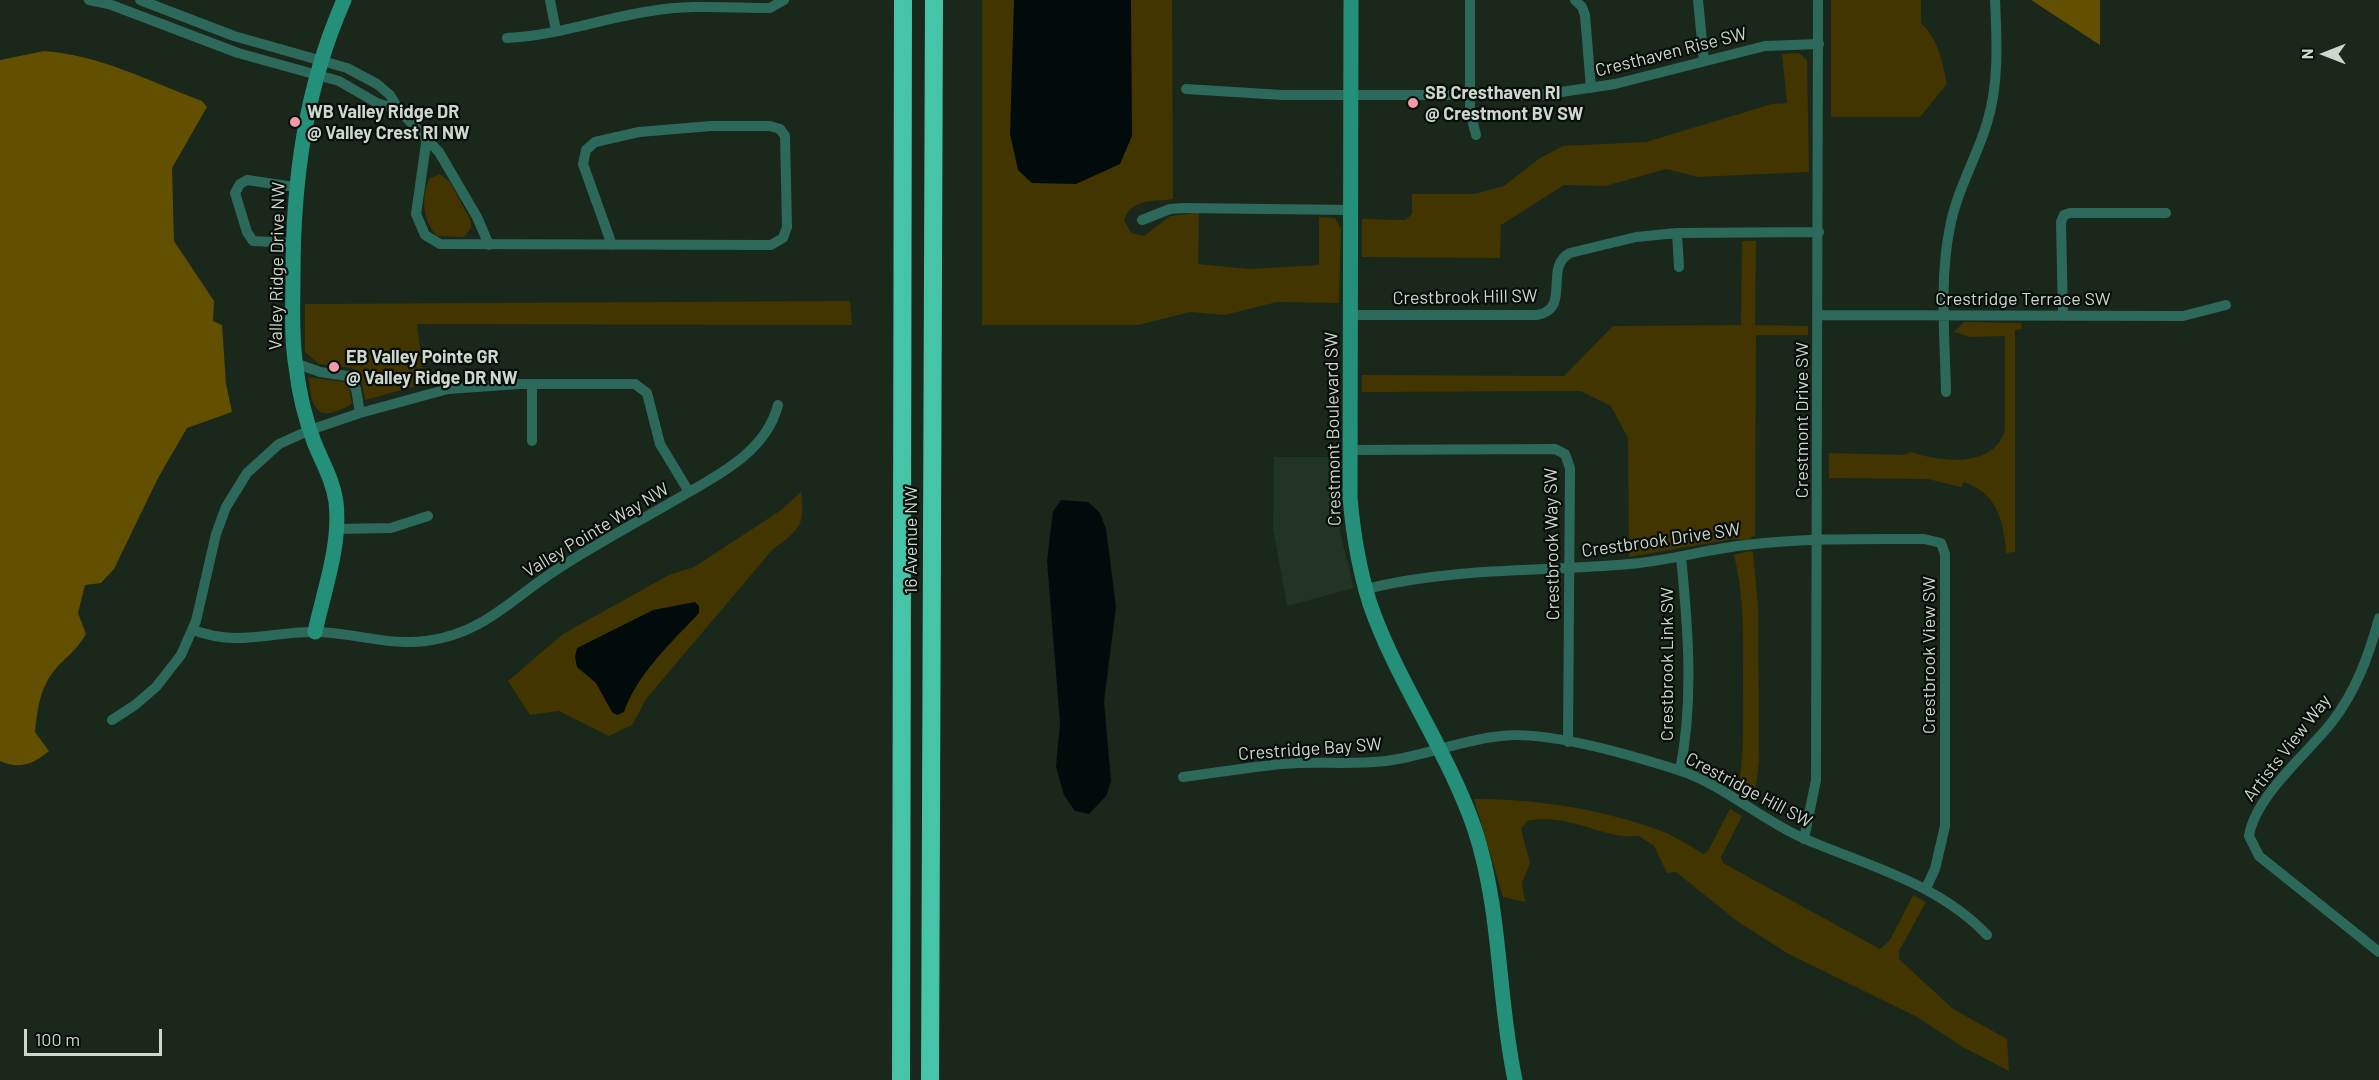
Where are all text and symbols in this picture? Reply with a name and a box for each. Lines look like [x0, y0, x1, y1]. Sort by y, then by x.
street label: Cresthaven Rise SW [1593, 23, 1749, 81]
north arrow [2295, 24, 2355, 84]
text: N [2297, 49, 2316, 59]
place label: SB Cresthaven RI @ Crestmont BV SW [1425, 82, 1583, 124]
marker: SB Cresthaven RI @ Crestmont BV SW [1406, 96, 1420, 110]
place label: WB Valley Ridge DR @ Valley Crest RI NW [307, 101, 470, 144]
marker: WB Valley Ridge DR @ Valley Crest RI NW [288, 115, 302, 129]
street label: Valley Ridge Drive NW [265, 182, 289, 350]
street label: Crestbrook Hill SW [1392, 285, 1538, 309]
street label: Crestridge Terrace SW [1935, 288, 2111, 310]
street label: Crestmont Boulevard SW [1321, 332, 1345, 526]
street label: Crestmont Drive SW [1791, 342, 1813, 498]
place label: EB Valley Pointe GR @ Valley Ridge DR NW [346, 346, 518, 388]
marker: EB Valley Pointe GR @ Valley Ridge DR NW [327, 360, 341, 374]
street label: Crestbrook Way SW [1540, 468, 1564, 620]
street label: Valley Pointe Way NW [519, 478, 673, 582]
street label: 16 Avenue NW [900, 486, 922, 594]
street label: Crestbrook Drive SW [1580, 518, 1742, 562]
street label: Crestbrook View SW [1918, 576, 1940, 734]
street label: Crestbrook Link SW [1656, 587, 1678, 741]
street label: Artists View Way [2239, 690, 2335, 806]
street label: Crestridge Bay SW [1237, 733, 1383, 765]
street label: Crestridge Hill SW [1682, 748, 1816, 832]
scale bar [27, 1017, 165, 1055]
text: 100 m [35, 1028, 80, 1050]

